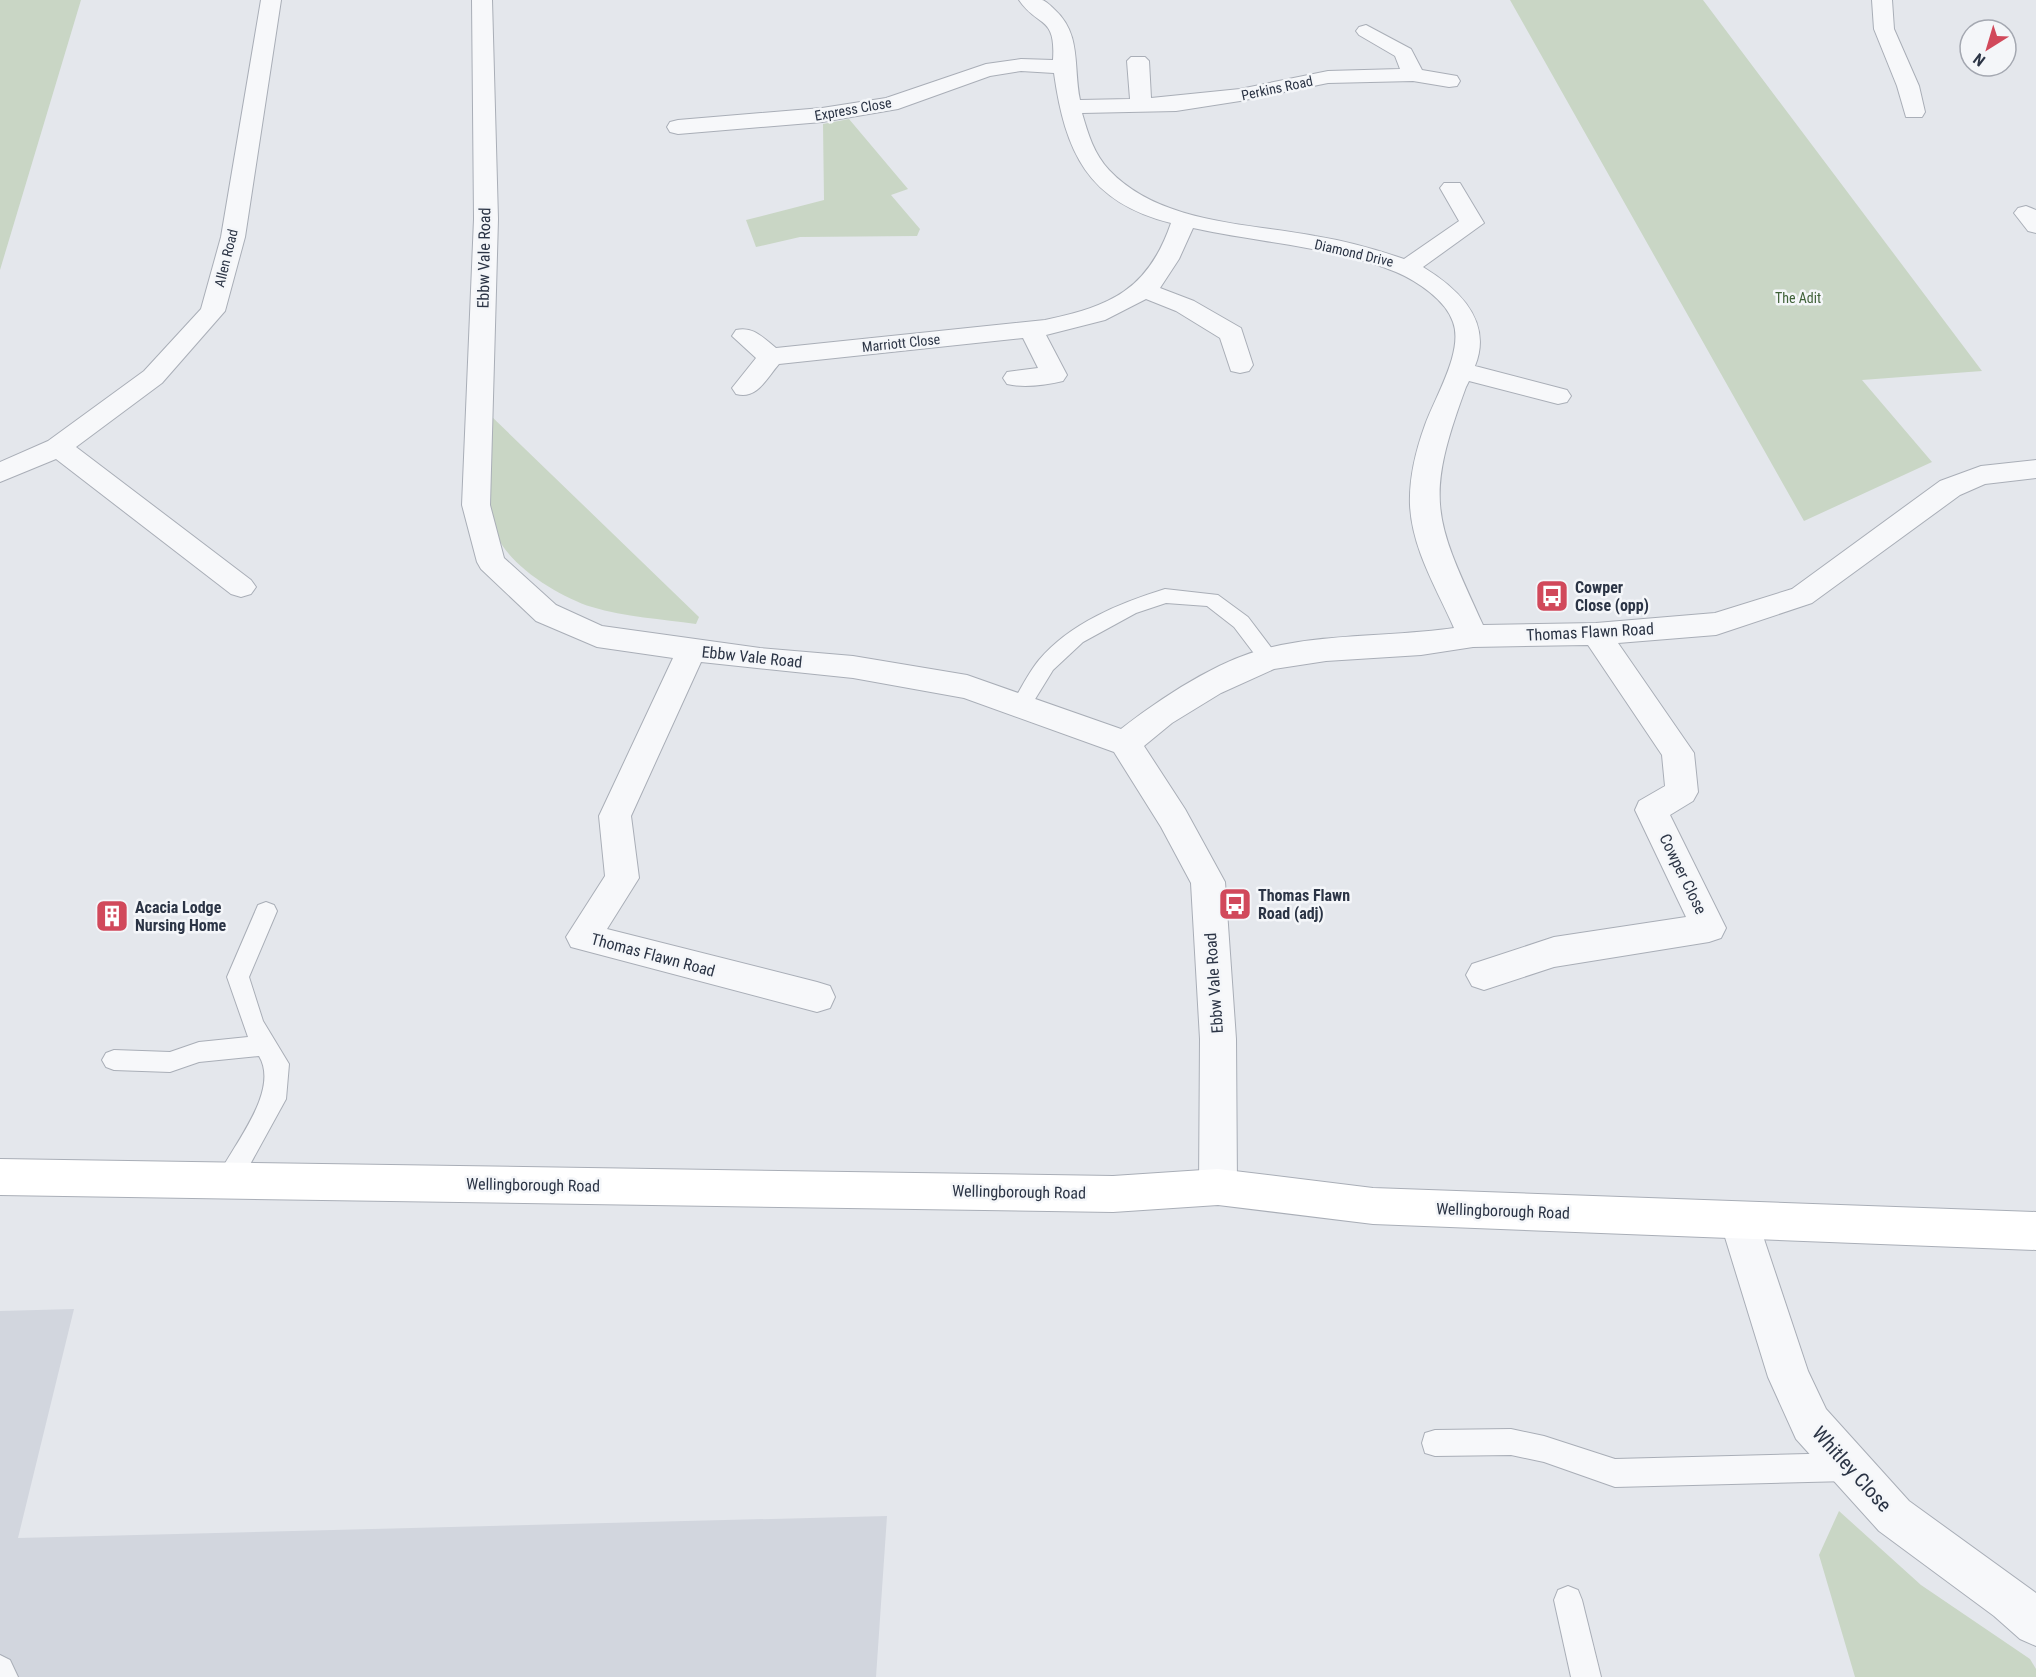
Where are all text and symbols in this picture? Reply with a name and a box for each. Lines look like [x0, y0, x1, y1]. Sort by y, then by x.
north arrow [1958, 18, 2018, 78]
text: N [1970, 49, 1989, 70]
street label: Perkins Road [1240, 73, 1314, 103]
street label: Express Close [813, 94, 893, 124]
street label: Ebbw Vale Road [474, 207, 494, 309]
street label: Allen Road [211, 227, 241, 289]
street label: Diamond Drive [1313, 236, 1395, 270]
park label: The Adit [1775, 290, 1821, 306]
street label: Marriott Close [861, 331, 941, 355]
bus stop icon: Cowper Close (opp) [1534, 578, 1570, 614]
place label: Cowper Close (opp) [1575, 578, 1649, 615]
street label: Thomas Flawn Road [1526, 619, 1654, 645]
street label: Ebbw Vale Road [701, 642, 803, 672]
street label: Cowper Close [1655, 831, 1711, 917]
bus stop icon: Thomas Flawn Road (adj) [1217, 886, 1253, 922]
place label: Thomas Flawn Road (adj) [1258, 886, 1350, 923]
building icon: Acacia Lodge Nursing Home [94, 898, 130, 934]
place label: Acacia Lodge Nursing Home [135, 898, 227, 935]
street label: Thomas Flawn Road [589, 929, 717, 981]
street label: Ebbw Vale Road [1201, 932, 1227, 1034]
street label: Wellingborough Road [466, 1174, 600, 1196]
street label: Wellingborough Road [952, 1181, 1086, 1203]
street label: Wellingborough Road [1436, 1199, 1570, 1223]
street label: Whitley Close [1807, 1421, 1897, 1517]

